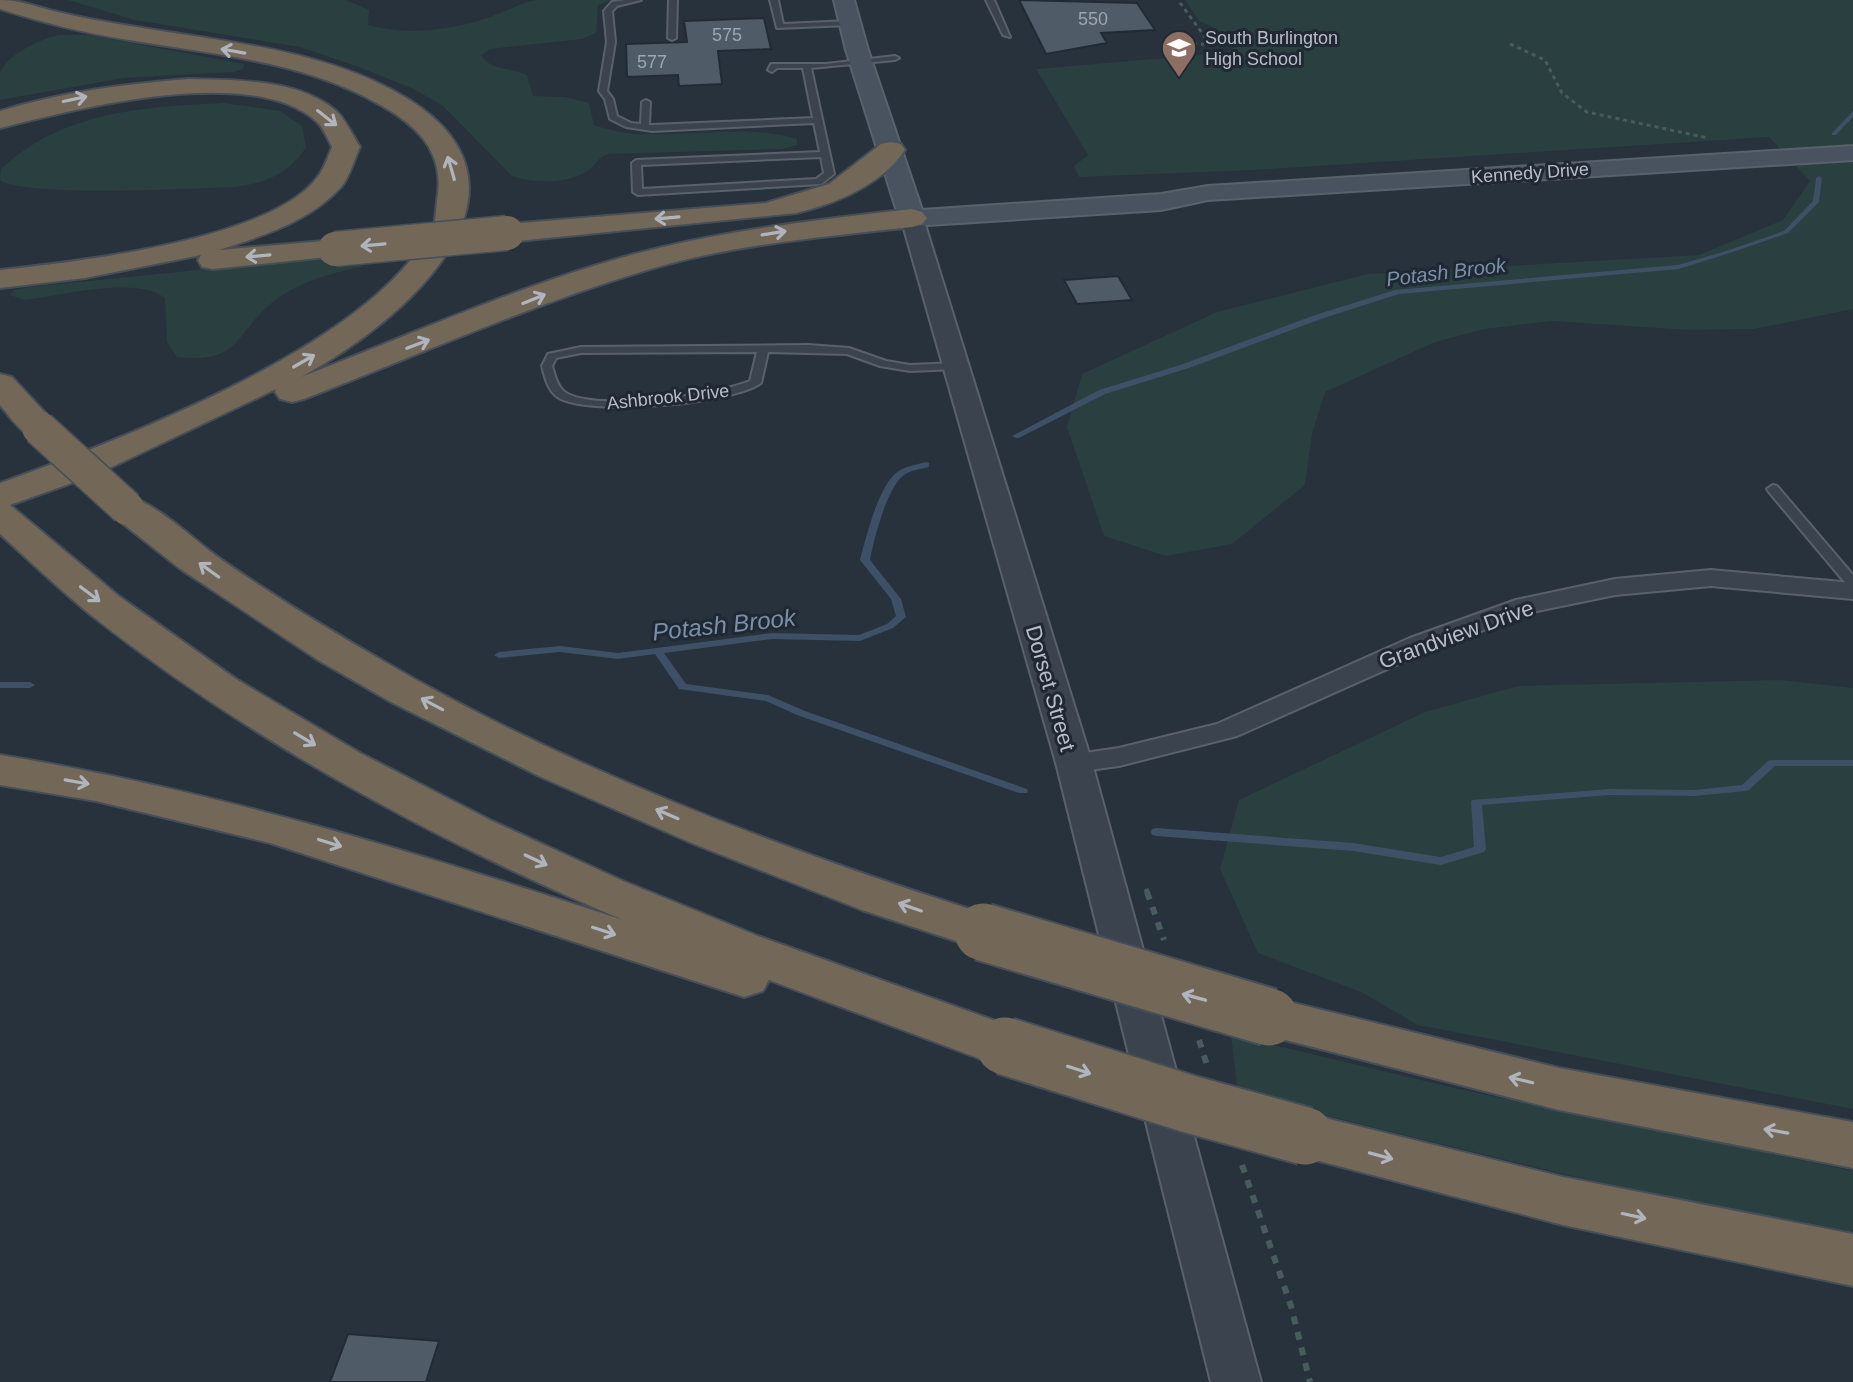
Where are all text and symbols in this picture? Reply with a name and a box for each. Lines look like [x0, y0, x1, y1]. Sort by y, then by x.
house number: 550 [1078, 9, 1108, 29]
house number: 575 [712, 25, 742, 45]
place label: South Burlington High School [1205, 28, 1338, 69]
school or university icon: South Burlington High School [1160, 29, 1198, 79]
one-way arrow [220, 42, 246, 57]
house number: 577 [637, 52, 667, 72]
one-way arrow [62, 91, 87, 106]
one-way arrow [316, 110, 337, 127]
one-way arrow [443, 155, 458, 181]
street label: Kennedy Drive [1470, 159, 1590, 187]
one-way arrow [654, 211, 681, 226]
one-way arrow [761, 225, 786, 240]
one-way arrow [360, 238, 387, 253]
one-way arrow [245, 249, 271, 264]
water label: Potash Brook [1385, 254, 1508, 290]
one-way arrow [521, 291, 546, 305]
one-way arrow [405, 336, 430, 350]
one-way arrow [292, 353, 315, 369]
street label: Ashbrook Drive [606, 381, 730, 413]
one-way arrow [198, 562, 220, 579]
one-way arrow [79, 585, 100, 602]
street label: Grandview Drive [1375, 595, 1537, 674]
water label: Potash Brook [651, 603, 799, 645]
street label: Dorset Street [1021, 622, 1080, 754]
one-way arrow [420, 695, 444, 711]
one-way arrow [293, 731, 316, 747]
one-way arrow [64, 775, 89, 790]
one-way arrow [655, 806, 680, 821]
one-way arrow [316, 836, 342, 851]
one-way arrow [523, 853, 547, 868]
one-way arrow [897, 899, 922, 914]
one-way arrow [591, 925, 616, 940]
one-way arrow [1181, 988, 1207, 1003]
one-way arrow [1066, 1064, 1091, 1078]
one-way arrow [1509, 1072, 1535, 1087]
one-way arrow [1764, 1123, 1789, 1138]
one-way arrow [1367, 1149, 1393, 1164]
one-way arrow [1620, 1209, 1646, 1224]

